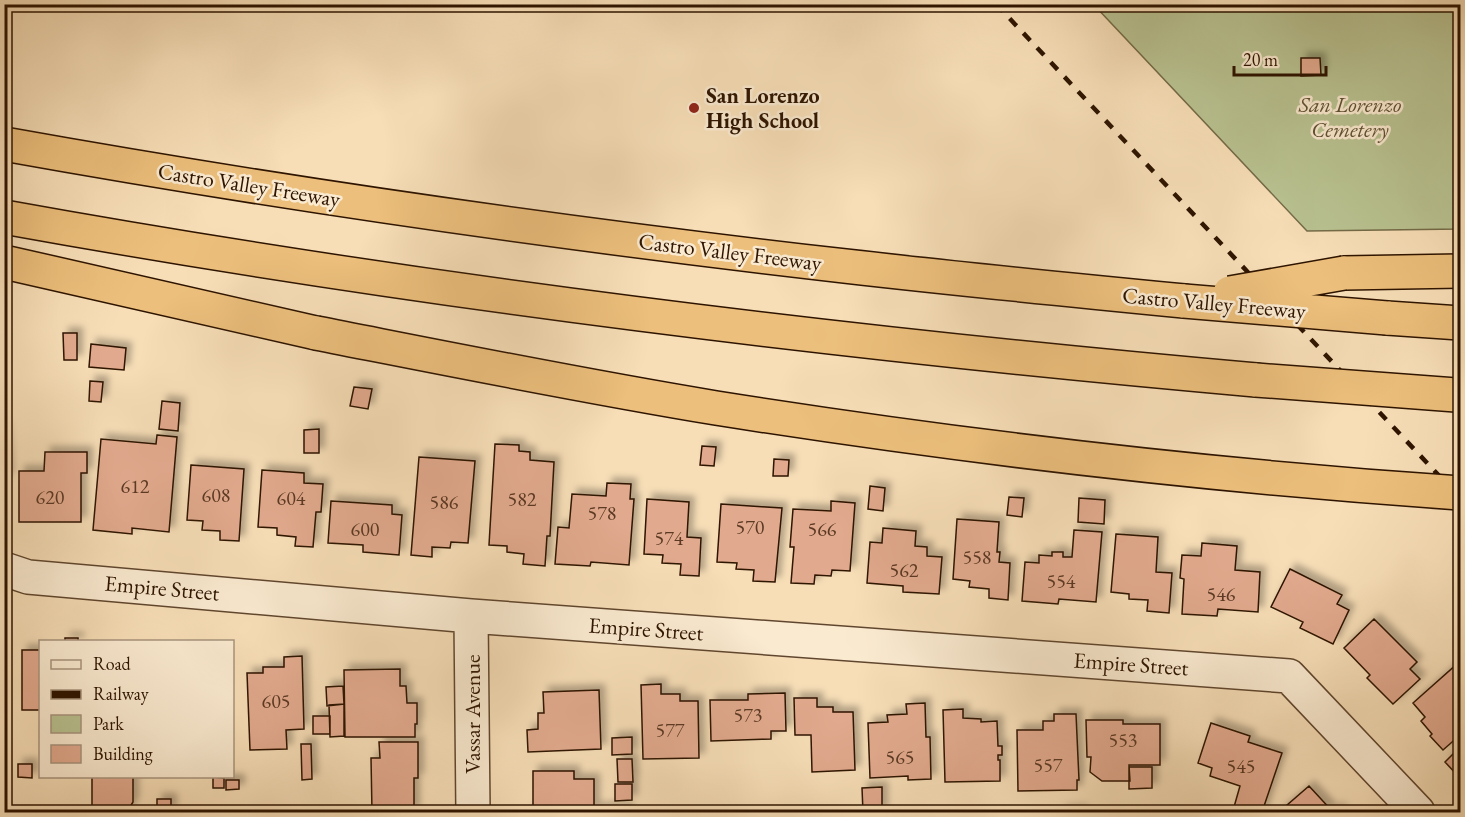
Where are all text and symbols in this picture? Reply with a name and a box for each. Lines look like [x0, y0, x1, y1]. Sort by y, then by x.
scale bar [1234, 39, 1326, 77]
text: 20 m [1243, 48, 1278, 71]
place label: San Lorenzo High School [706, 81, 820, 135]
park label: San Lorenzo Cemetery [1298, 90, 1401, 144]
marker: San Lorenzo High School [687, 101, 701, 115]
street label: Castro Valley Freeway [156, 156, 343, 214]
street label: Castro Valley Freeway [637, 226, 823, 278]
street label: Castro Valley Freeway [1121, 281, 1307, 325]
house number: 612 [121, 473, 150, 499]
house number: 608 [202, 482, 230, 508]
house number: 620 [36, 484, 65, 510]
house number: 604 [277, 485, 306, 511]
house number: 582 [508, 486, 537, 512]
house number: 586 [430, 489, 459, 515]
house number: 578 [588, 500, 616, 526]
house number: 570 [736, 514, 765, 540]
house number: 600 [351, 516, 380, 542]
house number: 566 [808, 516, 837, 542]
house number: 574 [655, 525, 684, 551]
house number: 558 [963, 544, 991, 570]
house number: 562 [890, 557, 919, 583]
house number: 554 [1047, 568, 1076, 594]
street label: Empire Street [103, 569, 221, 607]
house number: 546 [1207, 581, 1236, 607]
street label: Empire Street [588, 611, 704, 647]
legend [39, 640, 234, 778]
street label: Empire Street [1073, 646, 1189, 682]
text: Road [93, 652, 132, 675]
street label: Vassar Avenue [458, 654, 487, 774]
text: Railway [93, 682, 149, 705]
house number: 605 [262, 688, 290, 714]
house number: 573 [734, 702, 762, 728]
text: Park [93, 712, 124, 735]
house number: 577 [656, 717, 685, 743]
house number: 553 [1109, 727, 1137, 753]
text: Building [93, 742, 153, 765]
house number: 565 [886, 744, 914, 770]
house number: 557 [1034, 752, 1063, 778]
house number: 545 [1227, 753, 1255, 779]

